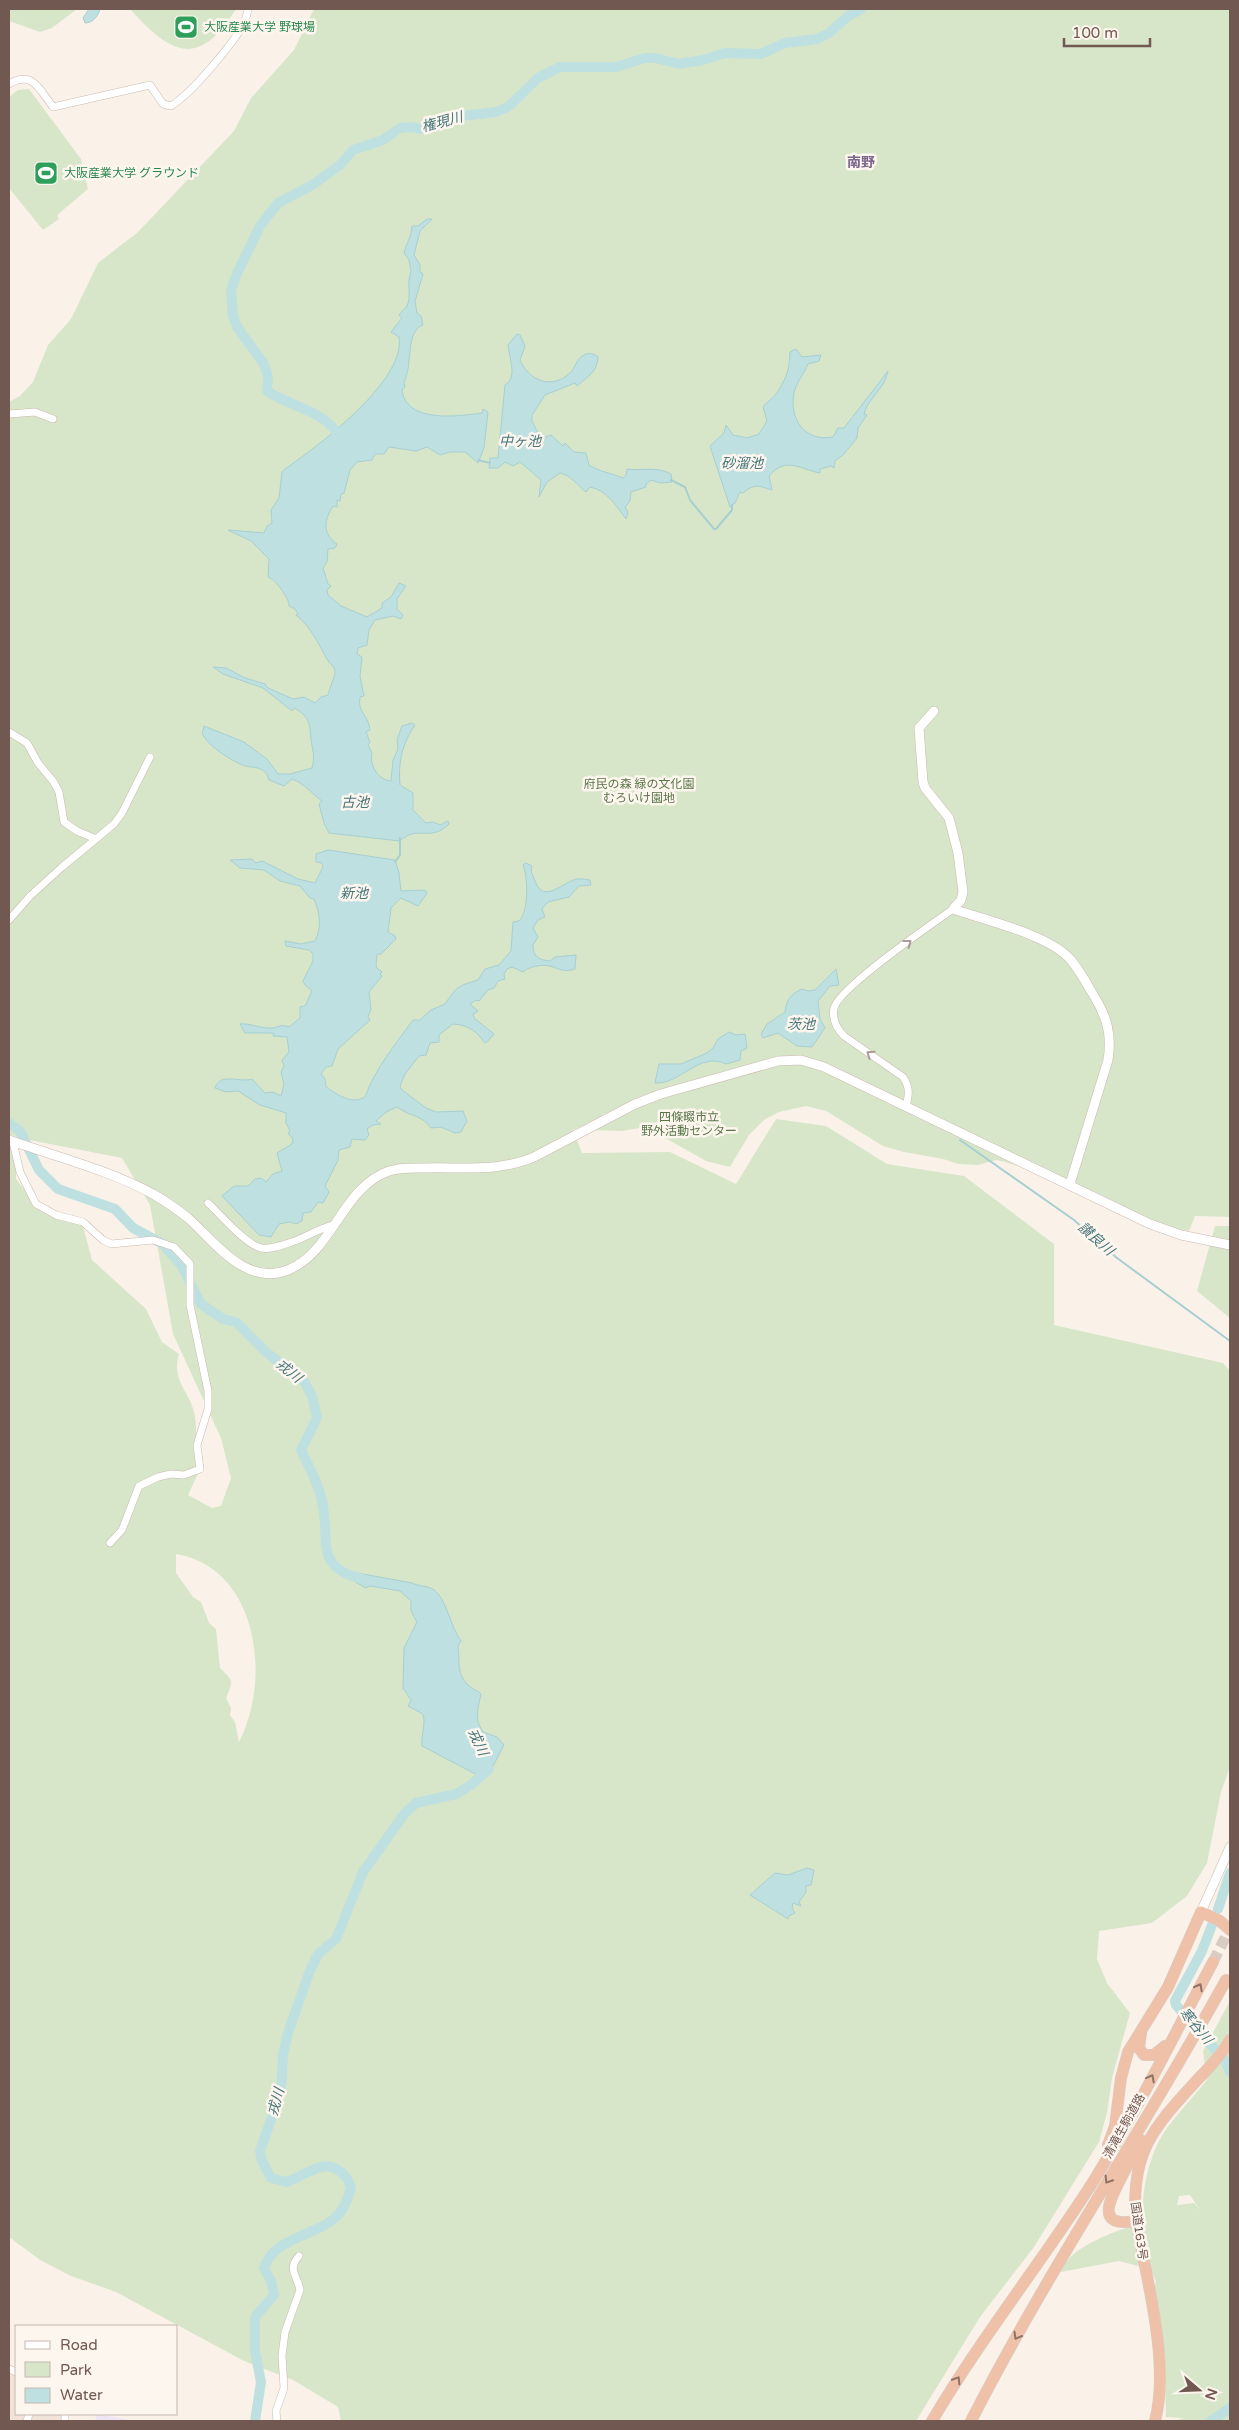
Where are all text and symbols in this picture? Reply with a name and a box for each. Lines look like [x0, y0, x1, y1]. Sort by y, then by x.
sports icon: 大阪産業大学 野球場 [173, 14, 199, 40]
scale bar [1064, 15, 1150, 47]
place label: 大阪産業大学 野球場 [204, 20, 315, 34]
text: 100 m [1072, 24, 1118, 42]
water label: 権現川 [420, 108, 466, 136]
district label: 南野 [847, 154, 875, 171]
sports icon: 大阪産業大学 グラウンド [33, 160, 59, 186]
place label: 大阪産業大学 グラウンド [64, 166, 199, 180]
water label: 中ヶ池 [499, 433, 543, 450]
water label: 砂溜池 [721, 455, 765, 472]
park label: 府民の森 緑の文化園 むろいけ園地 [583, 777, 695, 805]
water label: 古池 [341, 794, 371, 811]
water label: 新池 [340, 885, 370, 902]
one-way arrow [902, 940, 911, 948]
water label: 茨池 [787, 1016, 817, 1033]
one-way arrow [866, 1051, 876, 1060]
park label: 四條畷市立 野外活動センター [641, 1110, 737, 1138]
water label: 讃良川 [1075, 1219, 1119, 1261]
water label: 戎川 [273, 1356, 307, 1388]
water label: 戎川 [464, 1726, 492, 1760]
one-way arrow [1193, 1984, 1203, 1993]
water label: 寒谷川 [1176, 2004, 1217, 2049]
one-way arrow [1145, 2074, 1155, 2083]
water label: 戎川 [264, 2084, 289, 2118]
street label: 清滝生駒道路 [1100, 2091, 1148, 2161]
one-way arrow [1105, 2174, 1115, 2183]
street label: 国道163号 [1128, 2201, 1150, 2261]
legend [15, 2325, 178, 2415]
one-way arrow [1013, 2331, 1023, 2340]
text: Road [60, 2336, 98, 2354]
text: Park [60, 2361, 92, 2379]
north arrow [1174, 2365, 1224, 2415]
one-way arrow [951, 2376, 961, 2385]
text: Water [60, 2386, 103, 2404]
text: N [1201, 2386, 1221, 2402]

